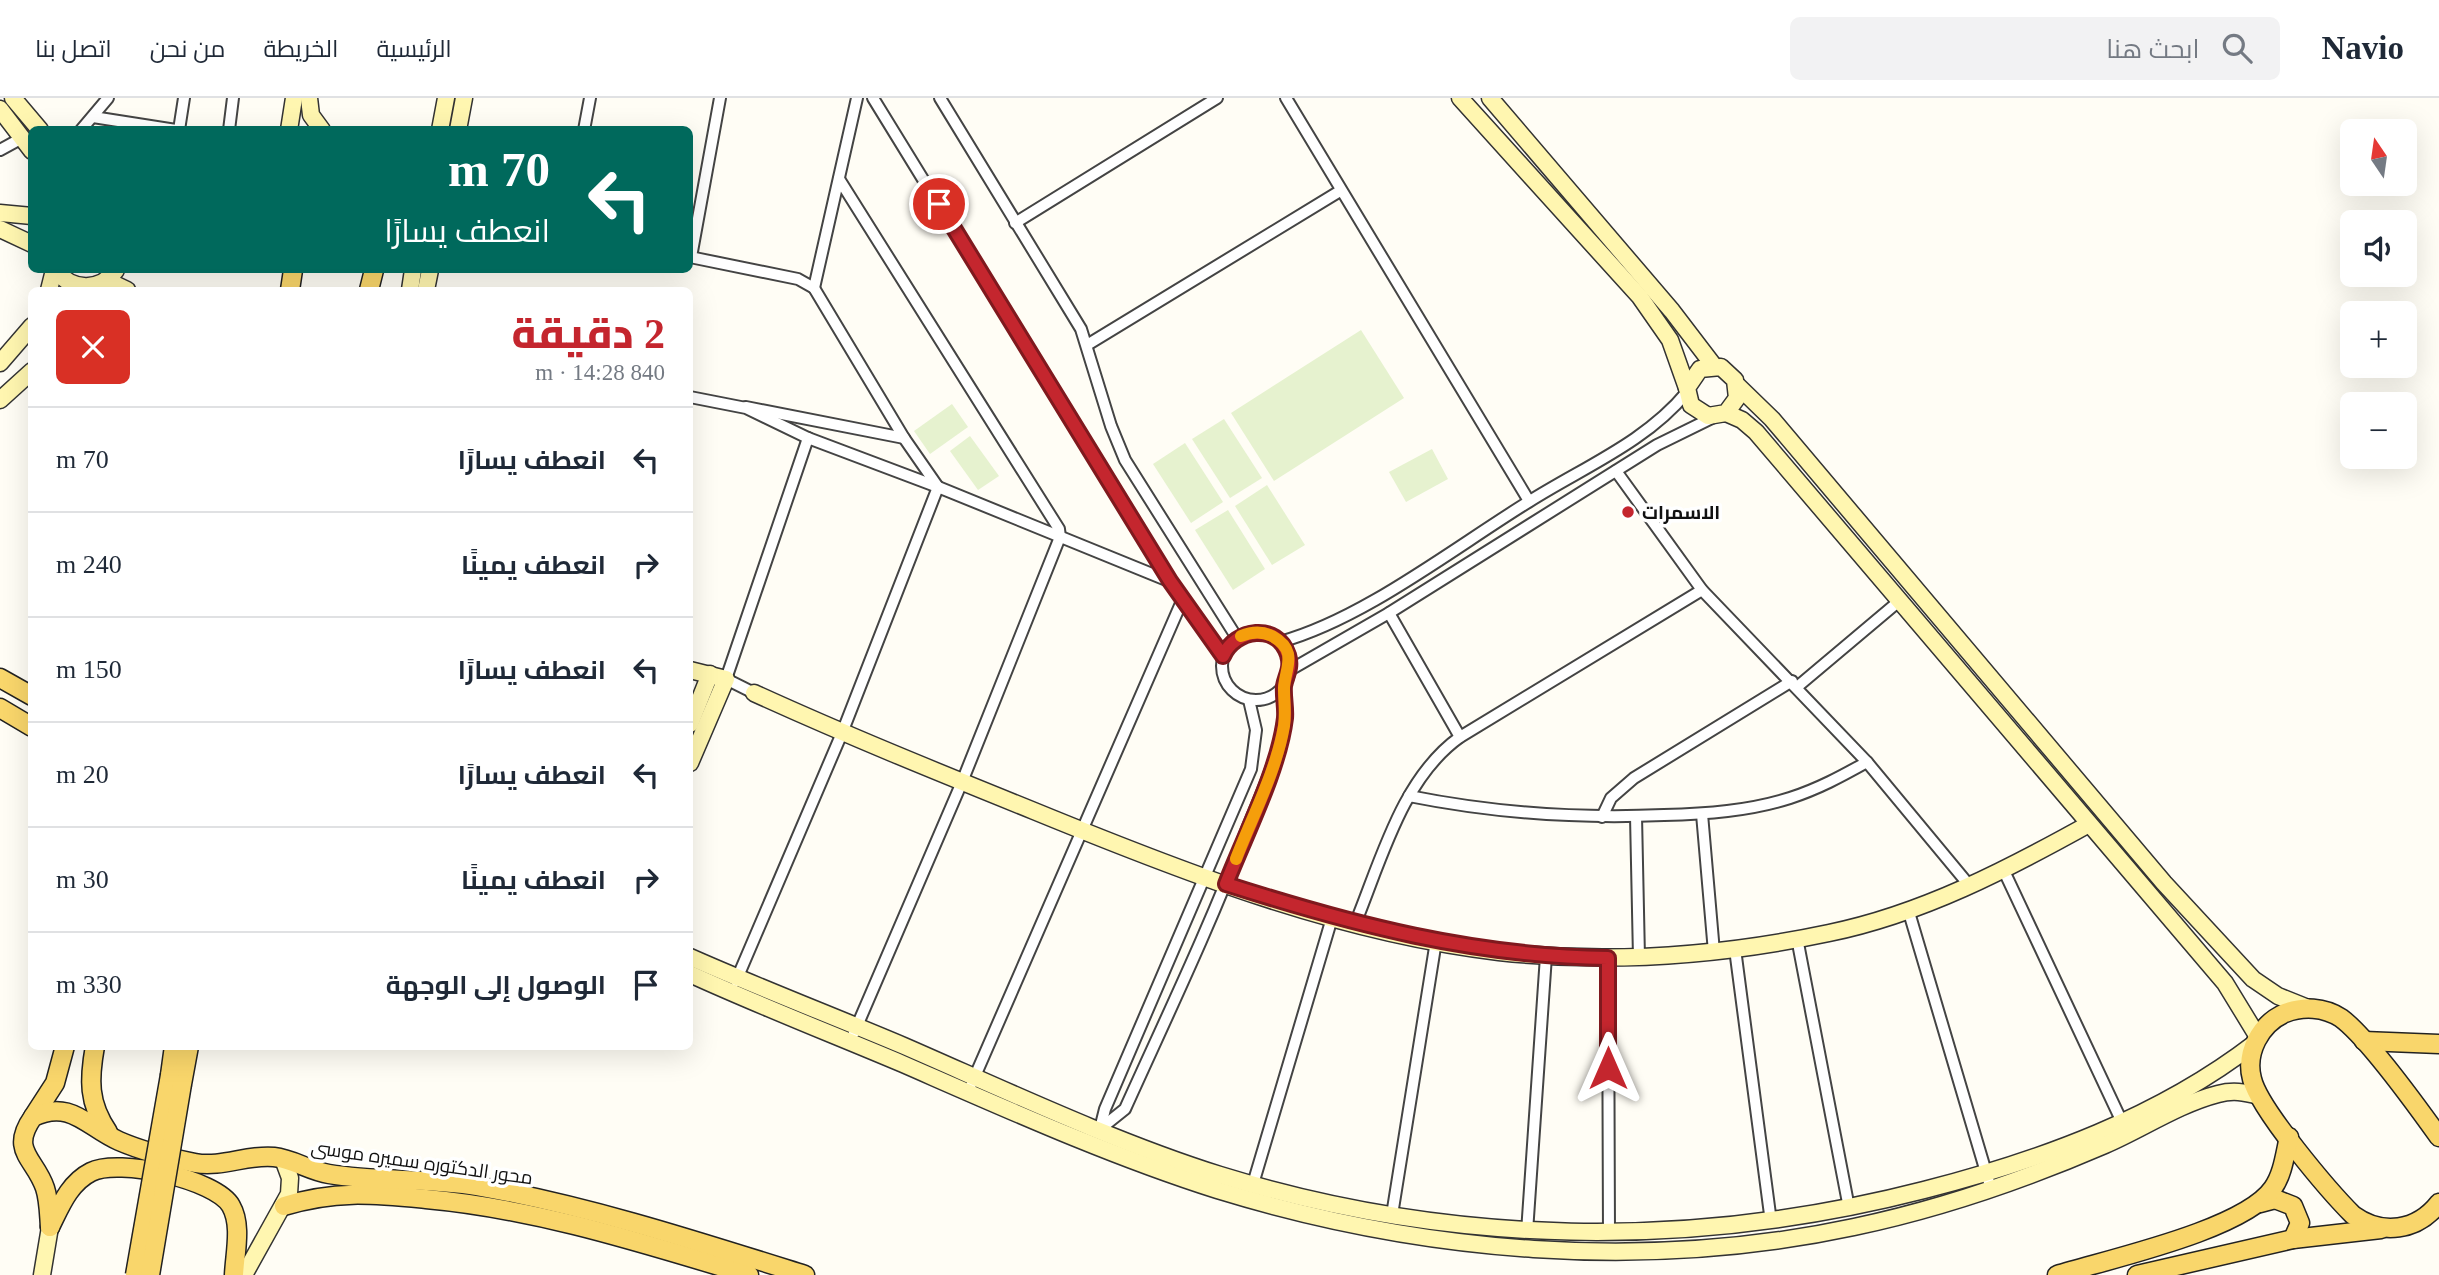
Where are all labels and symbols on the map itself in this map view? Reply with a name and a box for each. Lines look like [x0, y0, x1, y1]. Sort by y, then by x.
north arrow [2340, 119, 2417, 196]
pin [909, 174, 969, 234]
place label: الاسمرات [1642, 502, 1720, 524]
marker: الاسمرات [1620, 504, 1636, 520]
position arrow [1571, 1031, 1645, 1105]
street label: محور الدكتوره سميره موسى [310, 1137, 534, 1189]

